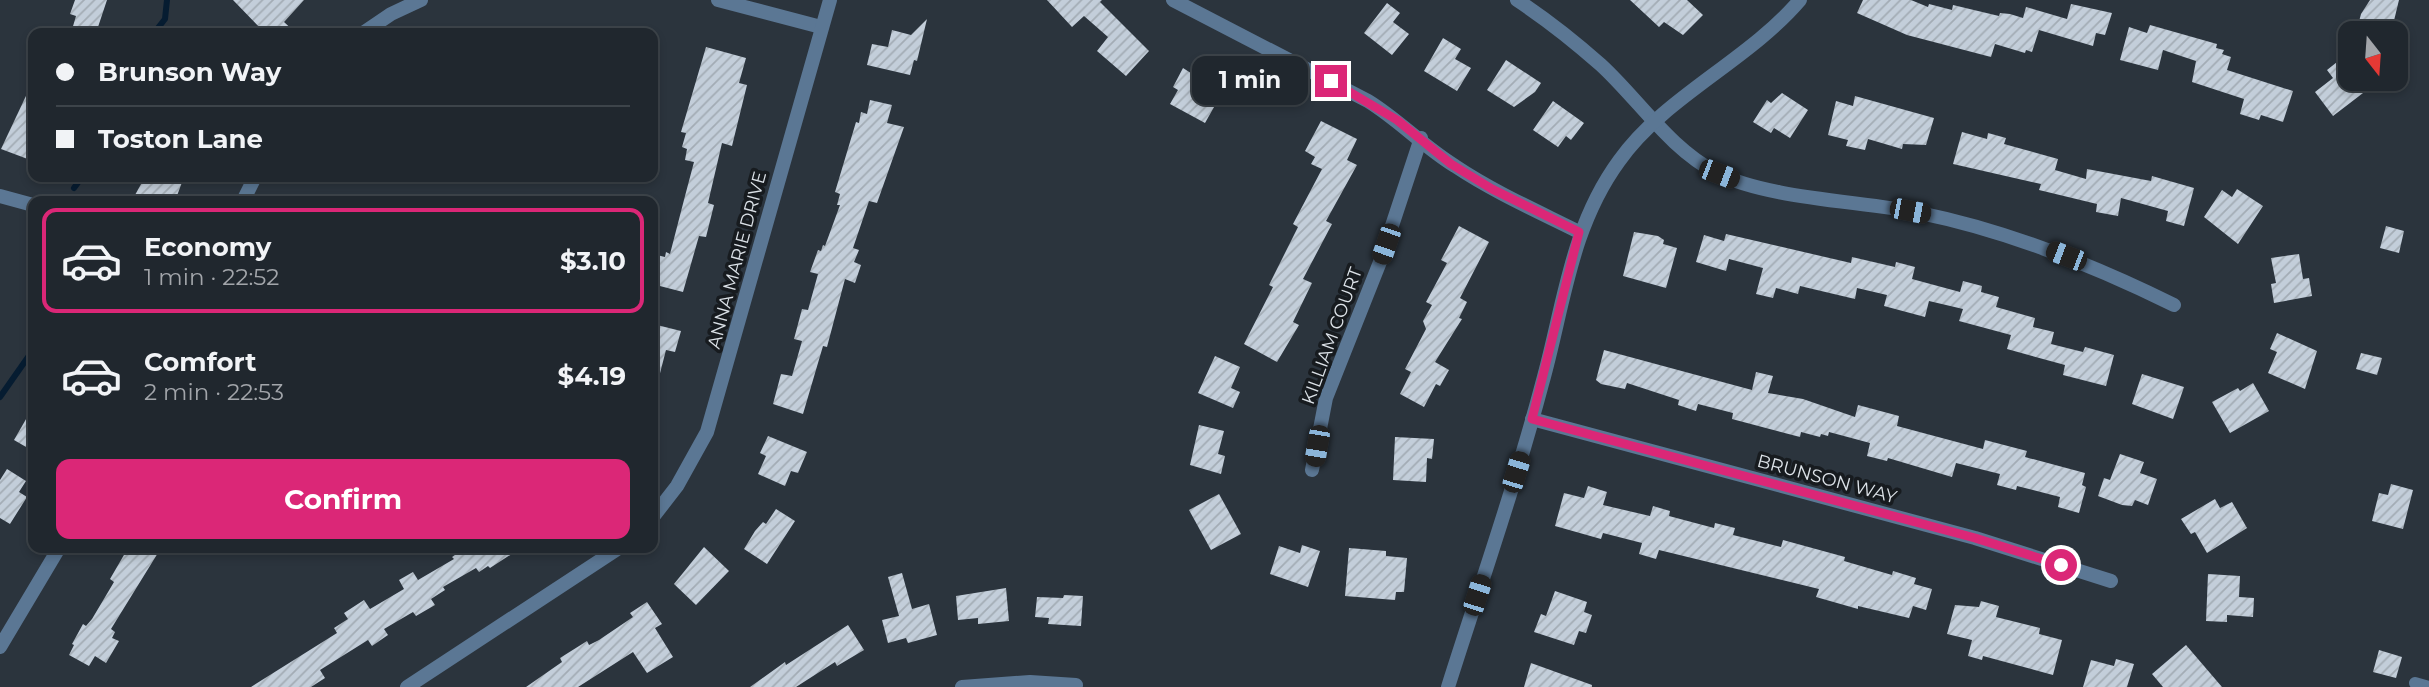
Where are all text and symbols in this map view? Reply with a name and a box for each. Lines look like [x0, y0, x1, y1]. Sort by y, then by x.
north arrow [2338, 21, 2408, 91]
map controls [2338, 21, 2408, 91]
text: Brunson Way [98, 56, 281, 88]
callout: 1 min [1191, 56, 1306, 106]
route end [1315, 65, 1347, 97]
text: 1 min [1219, 66, 1281, 94]
text: Toston Lane [98, 123, 263, 155]
car [1696, 157, 1743, 191]
street label: ANNA MARIE DRIVE [703, 169, 771, 351]
car [1888, 197, 1933, 225]
car [1370, 221, 1403, 267]
icon: car [60, 229, 123, 292]
text: Economy [144, 231, 271, 263]
car [2043, 239, 2090, 273]
text: $3.10 [560, 245, 626, 277]
text: 1 min · 22:52 [144, 263, 279, 291]
street label: KILLIAM COURT [1297, 264, 1367, 408]
icon: car [60, 344, 123, 407]
text: Comfort [144, 346, 256, 378]
text: $4.19 [558, 360, 626, 392]
text: 2 min · 22:53 [144, 378, 284, 406]
car [1304, 423, 1331, 469]
car [1500, 449, 1533, 495]
street label: BRUNSON WAY [1755, 450, 1900, 508]
button: Confirm [56, 459, 630, 539]
route start [2045, 549, 2077, 581]
car [1461, 572, 1494, 618]

